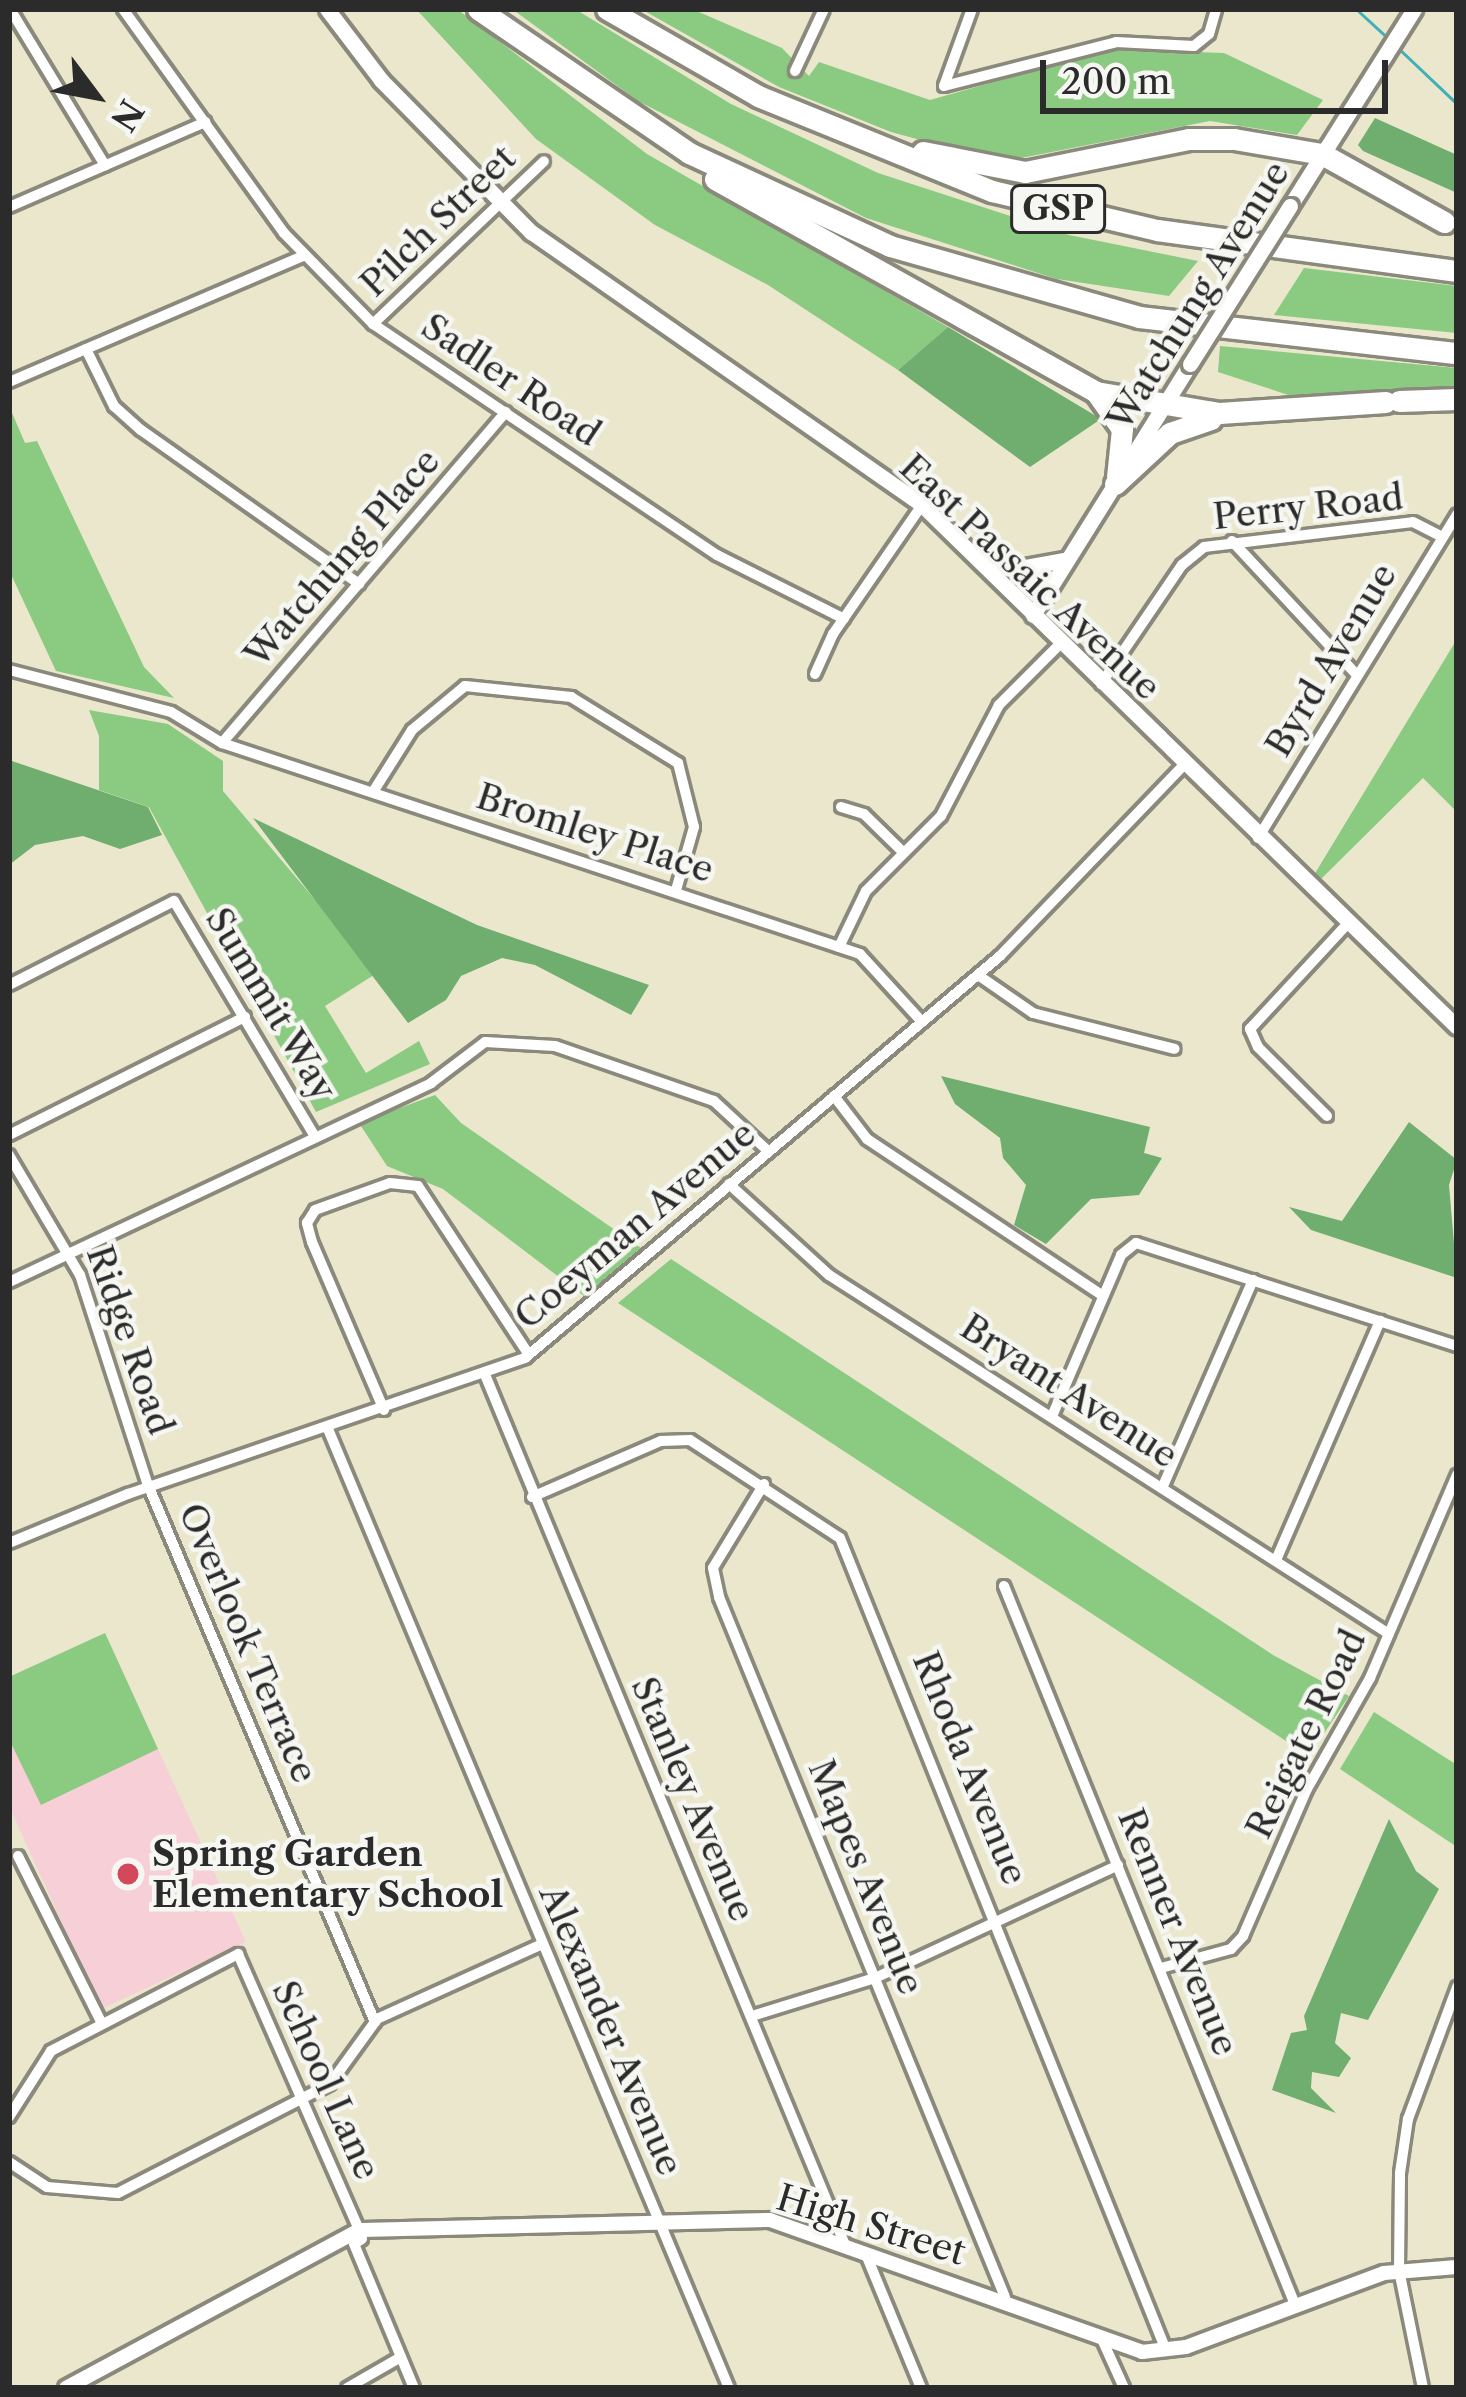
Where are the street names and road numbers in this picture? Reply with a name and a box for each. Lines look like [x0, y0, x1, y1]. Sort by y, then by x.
street label: Pilch Street [352, 137, 524, 305]
street label: Watchung Avenue [1097, 153, 1299, 439]
road number: GSP [1010, 182, 1106, 236]
street label: Sadler Road [413, 304, 609, 456]
street label: Watchung Place [235, 440, 449, 676]
street label: East Passaic Avenue [890, 445, 1170, 709]
street label: Perry Road [1210, 475, 1406, 539]
street label: Byrd Avenue [1256, 555, 1406, 765]
street label: Bromley Place [471, 774, 719, 892]
street label: Summit Way [196, 899, 346, 1109]
street label: Coeyman Avenue [505, 1111, 765, 1339]
street label: Ridge Road [78, 1240, 182, 1440]
street label: Bryant Avenue [952, 1305, 1186, 1477]
street label: Overlook Terrace [169, 1496, 327, 1790]
street label: Reigate Road [1237, 1623, 1375, 1845]
street label: Rhoda Avenue [903, 1644, 1037, 1892]
street label: Stanley Avenue [622, 1669, 764, 1929]
street label: Mapes Avenue [799, 1753, 933, 2001]
street label: Renner Avenue [1108, 1801, 1248, 2063]
street label: Alexander Avenue [530, 1877, 692, 2183]
street label: School Lane [263, 1974, 389, 2186]
street label: High Street [771, 2176, 971, 2274]

